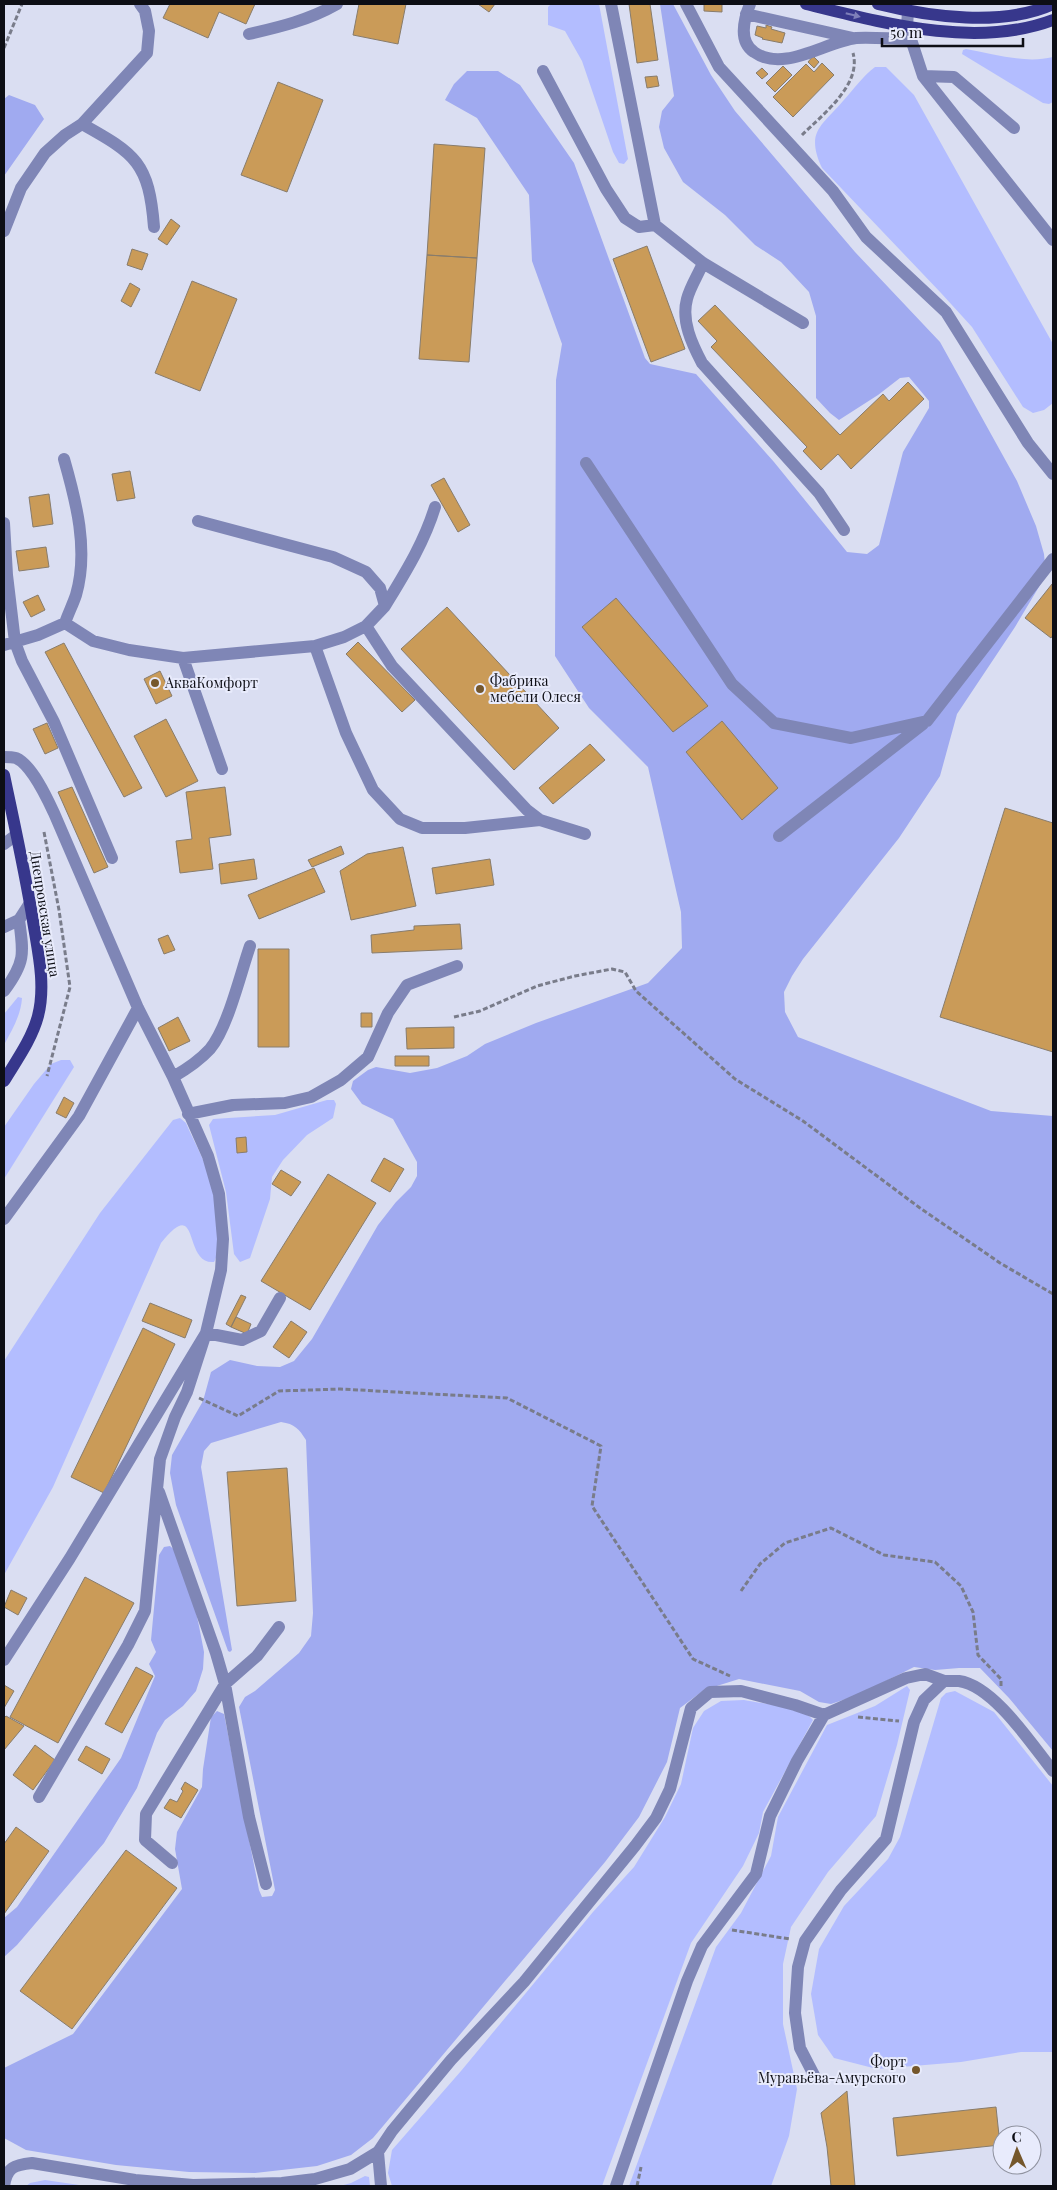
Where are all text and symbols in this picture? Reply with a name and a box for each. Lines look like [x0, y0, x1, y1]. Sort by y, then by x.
one-way arrow [845, 12, 860, 20]
scale bar [882, 15, 1023, 47]
text: 50 m [890, 22, 923, 42]
place label: Фабрика мебели Олеся [490, 671, 581, 706]
place label: АкваКомфорт [164, 673, 258, 692]
marker: АкваКомфорт [149, 677, 161, 689]
marker: Фабрика мебели Олеся [474, 683, 486, 695]
street label: Днепровская улица [26, 850, 65, 978]
place label: Форт Муравьёва-Амурского [758, 2052, 906, 2087]
marker: Форт Муравьёва-Амурского [910, 2064, 922, 2076]
north arrow [992, 2125, 1042, 2175]
text: С [1011, 2127, 1022, 2146]

